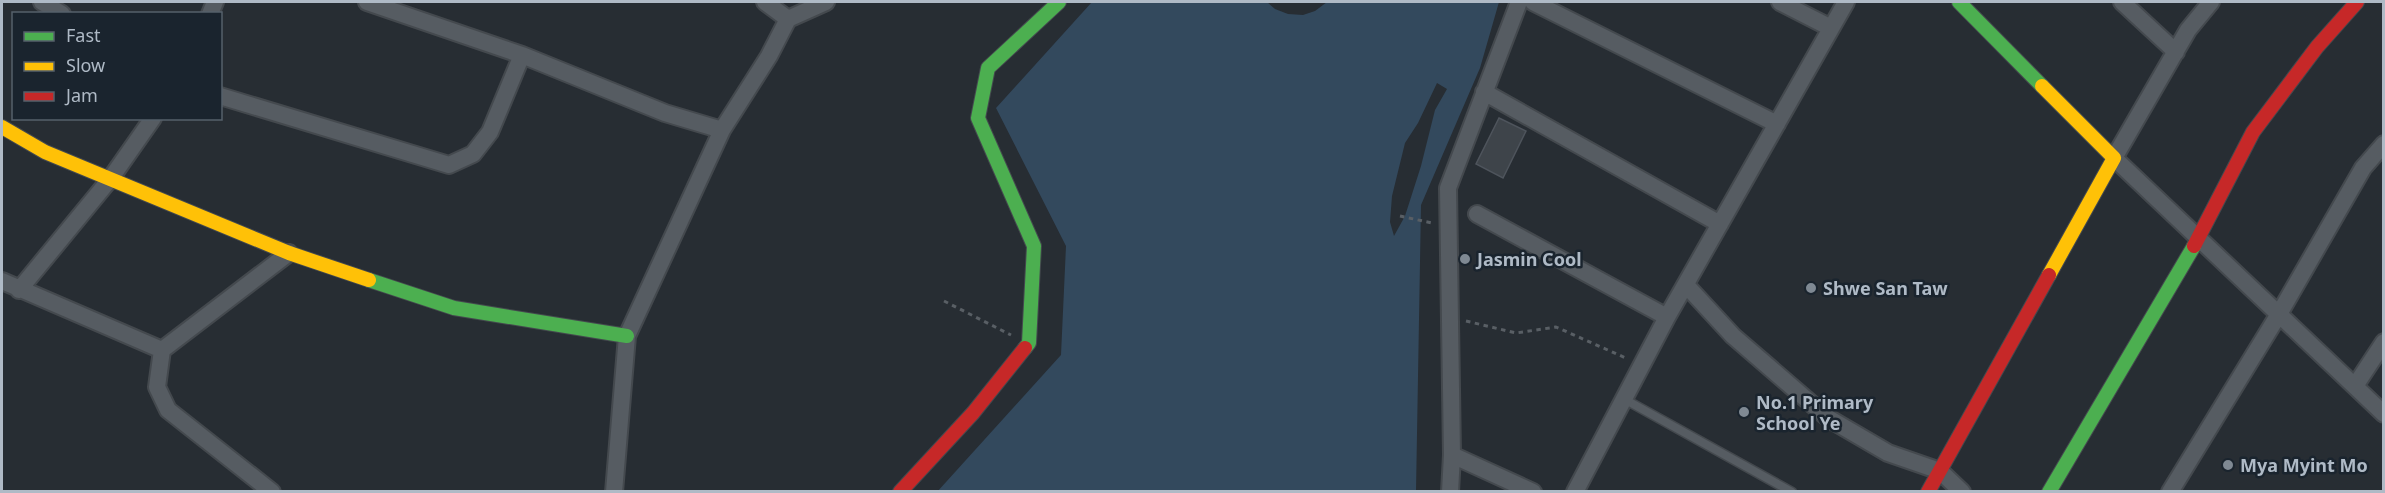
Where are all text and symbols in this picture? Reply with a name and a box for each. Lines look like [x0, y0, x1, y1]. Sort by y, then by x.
legend [12, 12, 222, 120]
text: Fast [66, 23, 101, 47]
text: Slow [66, 53, 105, 77]
text: Jam [64, 83, 98, 107]
place label: Jasmin Cool [1475, 247, 1582, 271]
marker: Jasmin Cool [1458, 252, 1472, 266]
place label: Shwe San Taw [1823, 276, 1948, 300]
marker: Shwe San Taw [1804, 281, 1818, 295]
place label: No.1 Primary School Ye [1756, 390, 1874, 435]
marker: No.1 Primary School Ye [1737, 405, 1751, 419]
place label: Mya Myint Mo [2240, 453, 2368, 477]
marker: Mya Myint Mo [2221, 458, 2235, 472]

